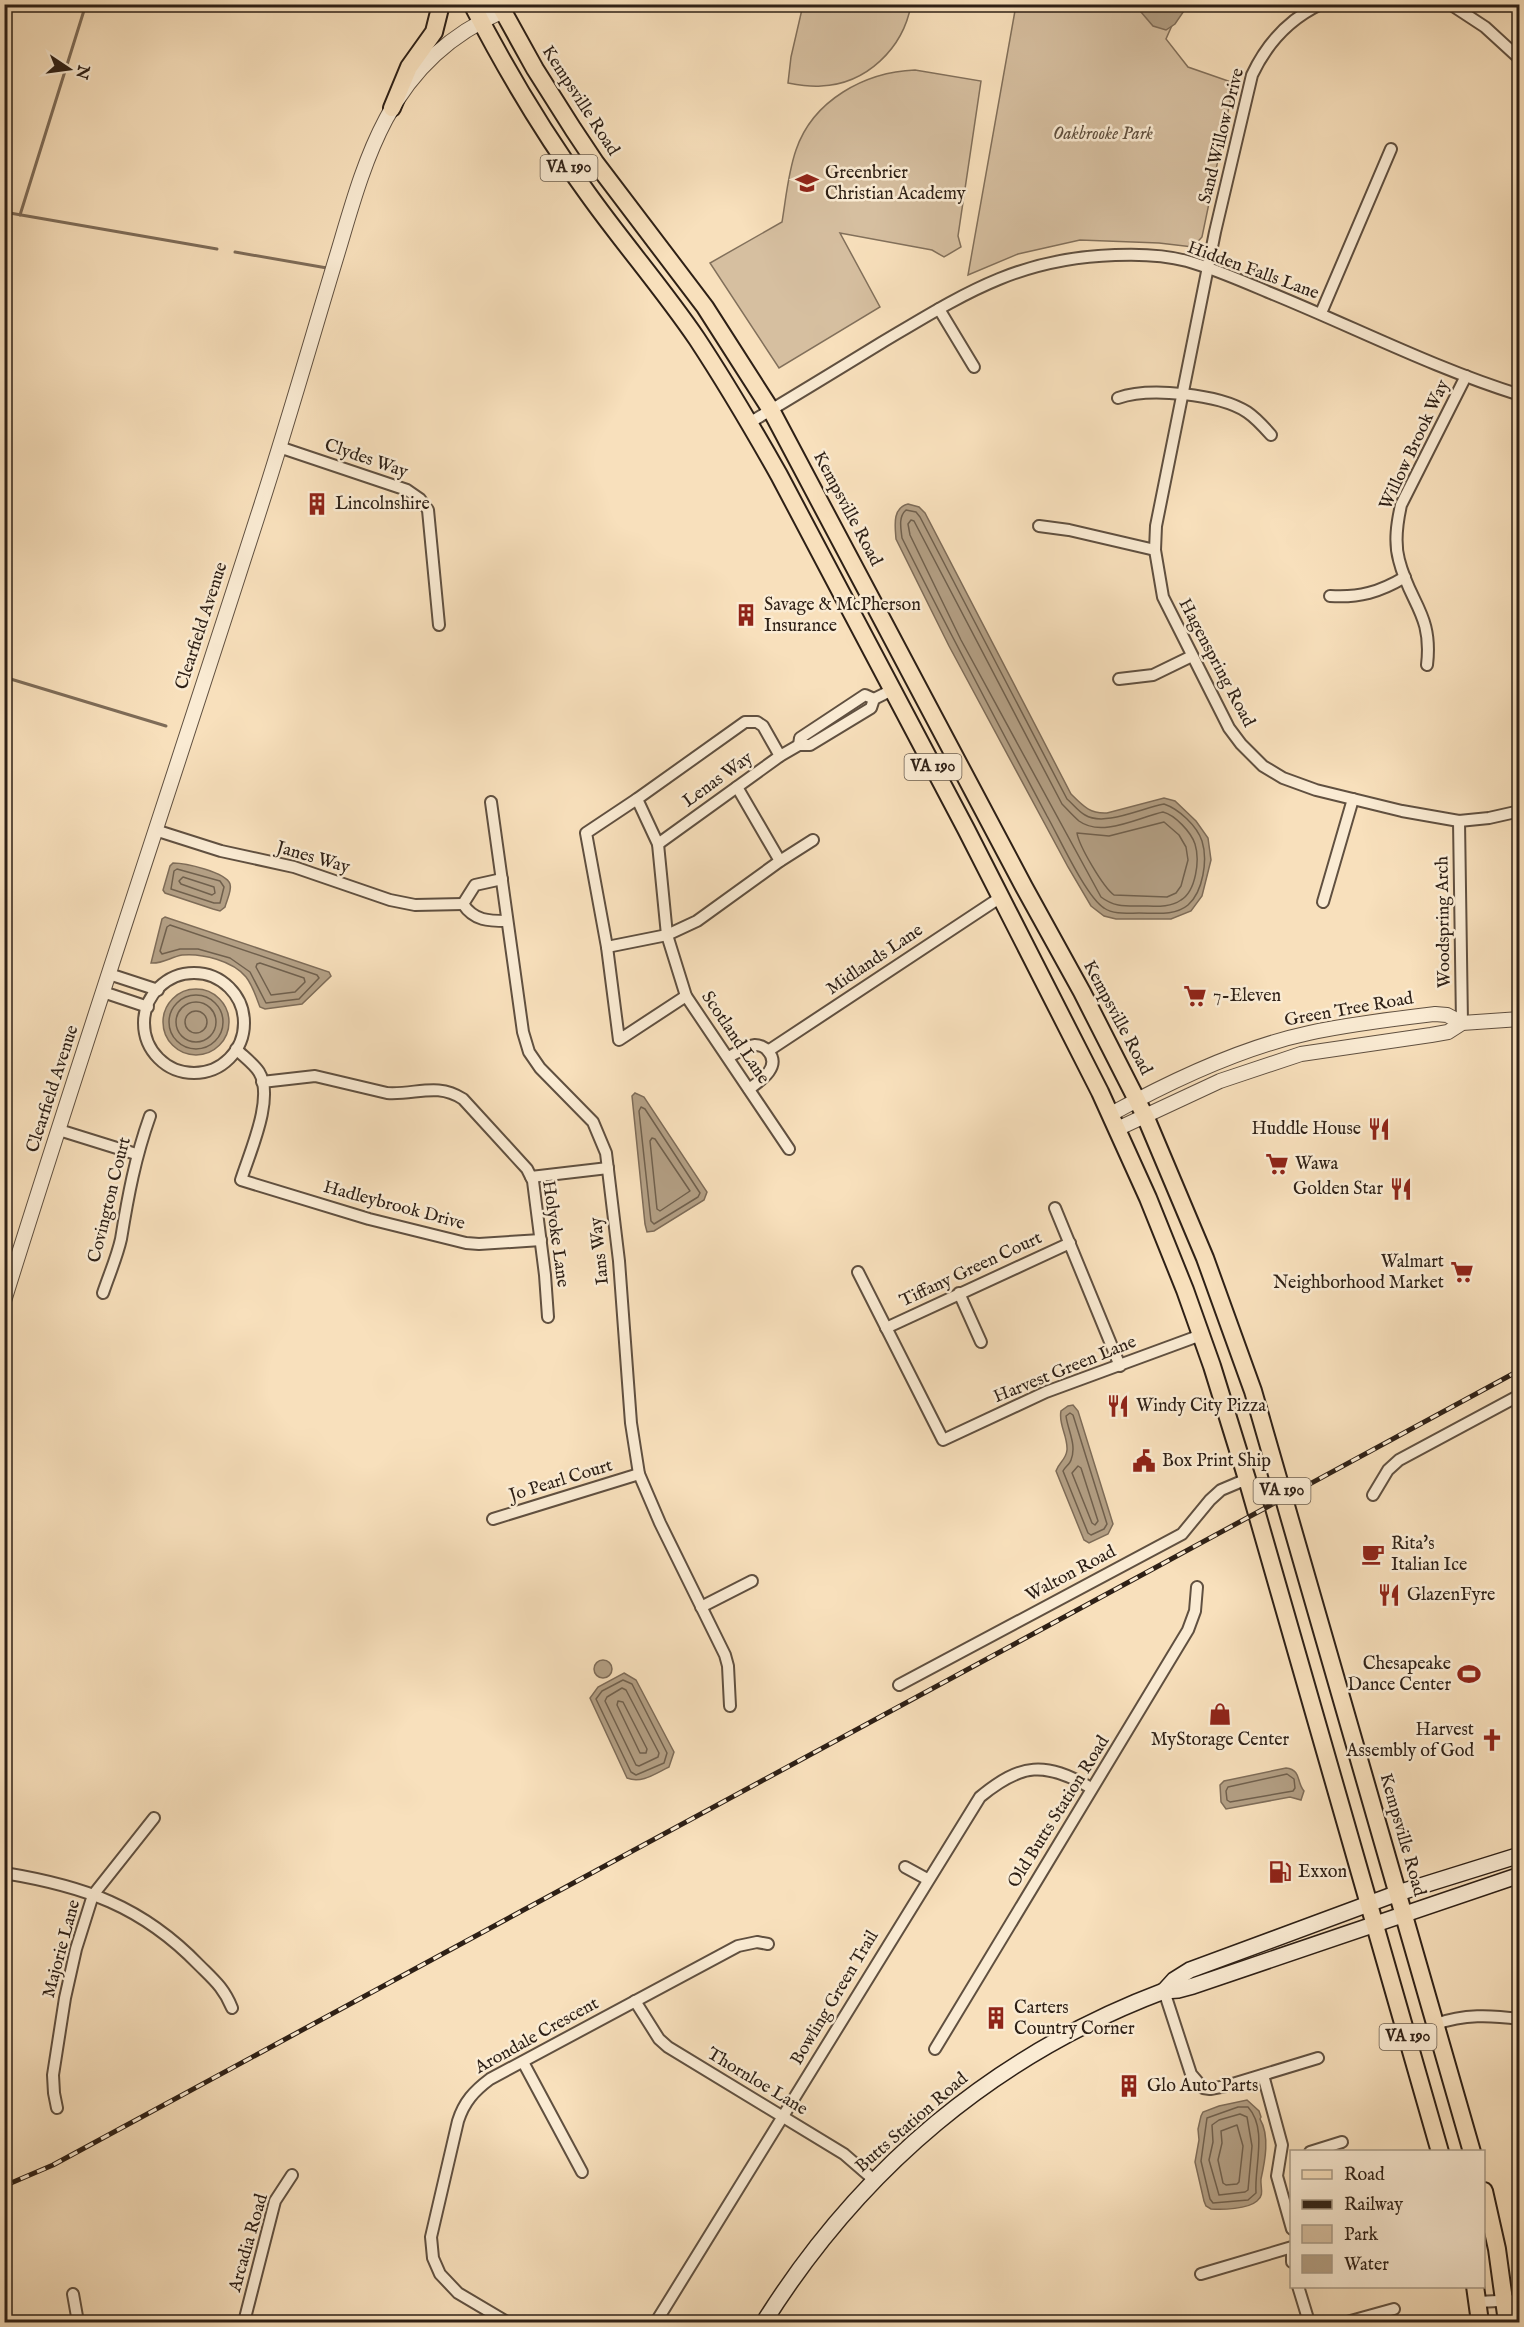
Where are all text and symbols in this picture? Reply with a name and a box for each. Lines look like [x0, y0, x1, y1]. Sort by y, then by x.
north arrow [39, 39, 99, 99]
street label: Kempsville Road [536, 42, 624, 161]
text: N [70, 62, 93, 81]
street label: Sand Willow Drive [1194, 66, 1250, 206]
park label: Oakbrooke Park [1053, 123, 1153, 146]
road number: VA 190 [540, 155, 598, 181]
place label: Greenbrier Christian Academy [825, 162, 966, 206]
school or university icon: Greenbrier Christian Academy [794, 170, 820, 196]
street label: Hidden Falls Lane [1184, 236, 1322, 306]
street label: Willow Brook Way [1375, 376, 1455, 514]
street label: Clydes Way [321, 434, 411, 484]
street label: Kempsville Road [807, 448, 887, 571]
building icon: Lincolnshire [304, 491, 330, 517]
place label: Lincolnshire [335, 493, 430, 516]
street label: Clearfield Avenue [171, 559, 233, 693]
place label: Savage & McPherson Insurance [764, 594, 921, 638]
street label: Hagenspring Road [1172, 595, 1260, 732]
building icon: Savage & McPherson Insurance [733, 602, 759, 628]
street label: Lenas Way [678, 747, 758, 813]
road number: VA 190 [904, 754, 962, 780]
street label: Janes Way [272, 836, 352, 879]
street label: Woodspring Arch [1431, 855, 1457, 988]
street label: Midlands Lane [822, 919, 928, 1001]
street label: Kempsville Road [1077, 957, 1157, 1080]
supermarket icon: 7-Eleven [1182, 983, 1208, 1009]
place label: 7-Eleven [1213, 985, 1282, 1008]
street label: Scotland Lane [696, 987, 774, 1089]
street label: Green Tree Road [1283, 987, 1416, 1033]
street label: Clearfield Avenue [22, 1022, 84, 1156]
restaurant icon: Huddle House [1366, 1116, 1392, 1142]
place label: Huddle House [1251, 1118, 1361, 1141]
street label: Covington Court [83, 1135, 137, 1265]
supermarket icon: Wawa [1264, 1151, 1290, 1177]
place label: Wawa [1295, 1153, 1338, 1176]
street label: Hadleybrook Drive [321, 1176, 467, 1236]
restaurant icon: Golden Star [1388, 1176, 1414, 1202]
place label: Golden Star [1293, 1178, 1383, 1201]
street label: Holyoke Lane [536, 1179, 574, 1289]
street label: Ians Way [585, 1216, 615, 1286]
street label: Tiffany Green Court [896, 1227, 1046, 1313]
place label: Walmart Neighborhood Market [1273, 1251, 1444, 1295]
supermarket icon: Walmart Neighborhood Market [1449, 1259, 1475, 1285]
street label: Harvest Green Lane [990, 1331, 1140, 1409]
restaurant icon: Windy City Pizza [1105, 1393, 1131, 1419]
place label: Windy City Pizza [1136, 1395, 1266, 1418]
public building icon: Box Print Ship [1131, 1448, 1157, 1474]
place label: Box Print Ship [1162, 1450, 1271, 1473]
street label: Jo Pearl Court [505, 1454, 615, 1508]
road number: VA 190 [1254, 1478, 1310, 1504]
place label: Rita's Italian Ice [1391, 1533, 1467, 1577]
street label: Walton Road [1022, 1540, 1120, 1607]
cafe icon: Rita's Italian Ice [1360, 1541, 1386, 1567]
restaurant icon: GlazenFyre [1376, 1582, 1402, 1608]
place label: GlazenFyre [1407, 1584, 1495, 1607]
place label: Chesapeake Dance Center [1348, 1653, 1451, 1697]
sports icon: Chesapeake Dance Center [1456, 1661, 1482, 1687]
shop icon: MyStorage Center [1207, 1701, 1233, 1727]
place label: Harvest Assembly of God [1345, 1719, 1474, 1763]
church icon: Harvest Assembly of God [1479, 1727, 1505, 1753]
place label: MyStorage Center [1151, 1729, 1290, 1752]
street label: Old Butts Station Road [1003, 1731, 1115, 1892]
street label: Kempsville Road [1373, 1771, 1431, 1899]
fuel station icon: Exxon [1267, 1859, 1293, 1885]
place label: Exxon [1298, 1861, 1347, 1884]
street label: Majorie Lane [38, 1897, 86, 2001]
street label: Bowling Green Trail [786, 1926, 884, 2070]
street label: Arondale Crescent [470, 1992, 603, 2080]
place label: Carters Country Corner [1014, 1997, 1135, 2041]
building icon: Carters Country Corner [983, 2005, 1009, 2031]
road number: VA 190 [1380, 2024, 1436, 2050]
street label: Thornloe Lane [702, 2043, 812, 2121]
street label: Butts Station Road [851, 2068, 973, 2178]
building icon: Glo Auto Parts [1116, 2073, 1142, 2099]
place label: Glo Auto Parts [1147, 2075, 1258, 2098]
legend [1290, 2150, 1485, 2288]
text: Road [1344, 2164, 1385, 2187]
street label: Arcadia Road [224, 2191, 274, 2296]
text: Railway [1344, 2194, 1403, 2217]
text: Park [1344, 2224, 1379, 2247]
text: Water [1344, 2254, 1389, 2277]

